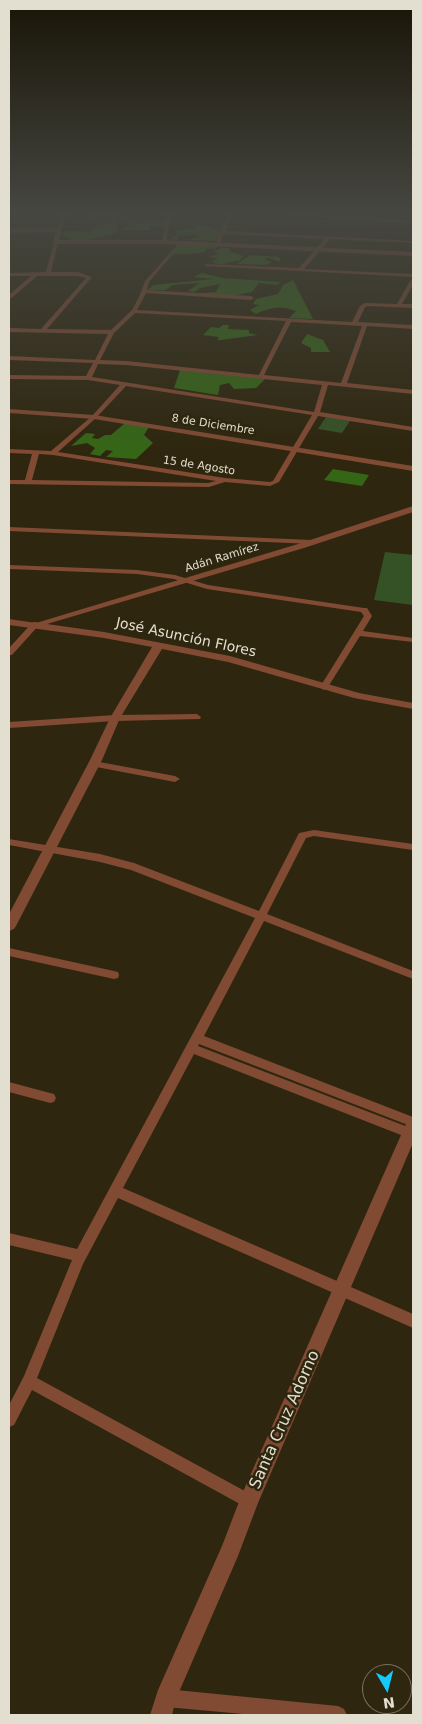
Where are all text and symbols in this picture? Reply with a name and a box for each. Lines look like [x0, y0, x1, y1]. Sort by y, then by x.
street label: 8 de Diciembre [171, 412, 255, 438]
street label: 15 de Agosto [162, 454, 236, 478]
street label: Adán Ramírez [184, 541, 260, 575]
street label: José Asunción Flores [114, 615, 258, 661]
street label: Santa Cruz Adorno [246, 1348, 324, 1492]
north arrow [362, 1664, 412, 1714]
text: N [382, 1694, 396, 1712]

